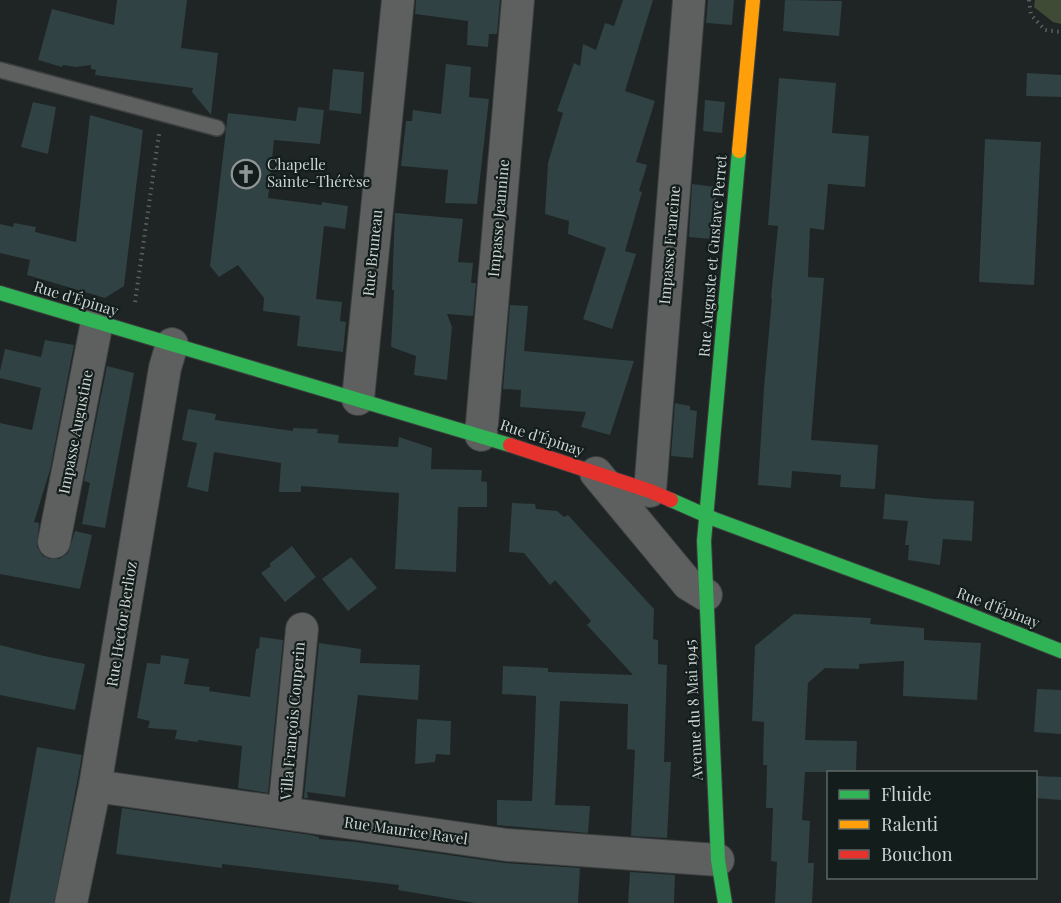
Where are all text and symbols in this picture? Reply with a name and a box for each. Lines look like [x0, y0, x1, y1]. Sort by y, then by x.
street label: Rue Auguste et Gustave Perret [693, 153, 731, 358]
place label: Chapelle Sainte-Thérèse [267, 154, 370, 191]
church icon: Chapelle Sainte-Thérèse [230, 158, 262, 190]
street label: Impasse Jeannine [483, 158, 513, 277]
street label: Impasse Francine [654, 185, 684, 305]
street label: Rue Bruneau [358, 208, 387, 297]
street label: Rue d'Épinay [32, 276, 121, 321]
street label: Impasse Augustine [53, 368, 97, 496]
street label: Rue d'Épinay [498, 414, 587, 460]
street label: Rue Hector Berlioz [101, 560, 141, 688]
street label: Rue d'Épinay [954, 582, 1043, 632]
street label: Avenue du 8 Mai 1945 [679, 639, 707, 782]
street label: Villa François Couperin [275, 641, 309, 802]
legend [827, 771, 1037, 879]
text: Fluide [881, 782, 932, 806]
street label: Rue Maurice Ravel [343, 811, 469, 849]
text: Ralenti [881, 812, 938, 836]
text: Bouchon [881, 842, 953, 866]

